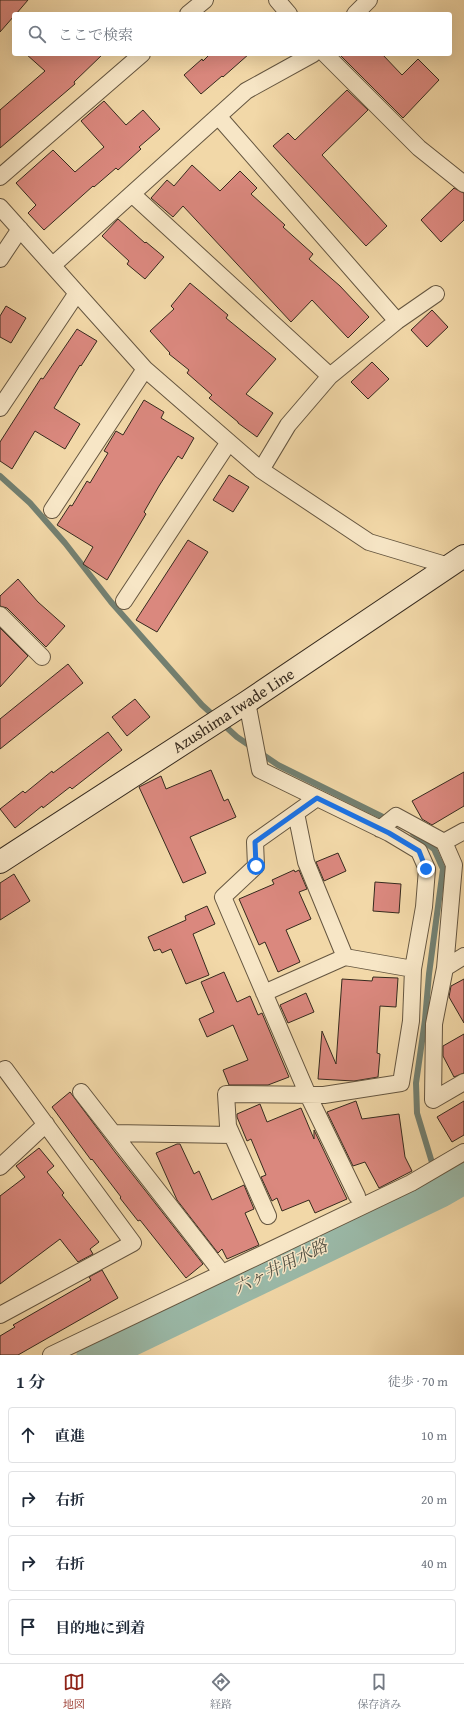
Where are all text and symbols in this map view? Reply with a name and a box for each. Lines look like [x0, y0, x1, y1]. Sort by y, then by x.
search box [12, 12, 452, 56]
icon: search [26, 23, 48, 45]
text: ここで検索 [58, 24, 133, 45]
street label: Azushima Iwade Line [167, 661, 299, 759]
route start [247, 857, 265, 875]
route end [417, 860, 435, 878]
water label: 六ヶ井用水路 [229, 1232, 332, 1300]
text: 1 分 [16, 1369, 46, 1394]
text: 徒歩 · 70 m [388, 1372, 448, 1391]
icon: ahead [17, 1424, 39, 1446]
text: 直進 [55, 1425, 85, 1446]
text: 10 m [421, 1426, 447, 1445]
icon: right [17, 1488, 39, 1510]
text: 右折 [55, 1489, 85, 1510]
text: 20 m [421, 1490, 447, 1509]
icon: right [17, 1552, 39, 1574]
text: 右折 [55, 1553, 85, 1574]
text: 40 m [421, 1554, 447, 1573]
icon: arrive [17, 1616, 39, 1638]
text: 目的地に到着 [55, 1617, 145, 1638]
tab: 地図 [63, 1671, 85, 1712]
tab: 経路 [210, 1671, 232, 1712]
tab: 保存済み [357, 1671, 401, 1712]

